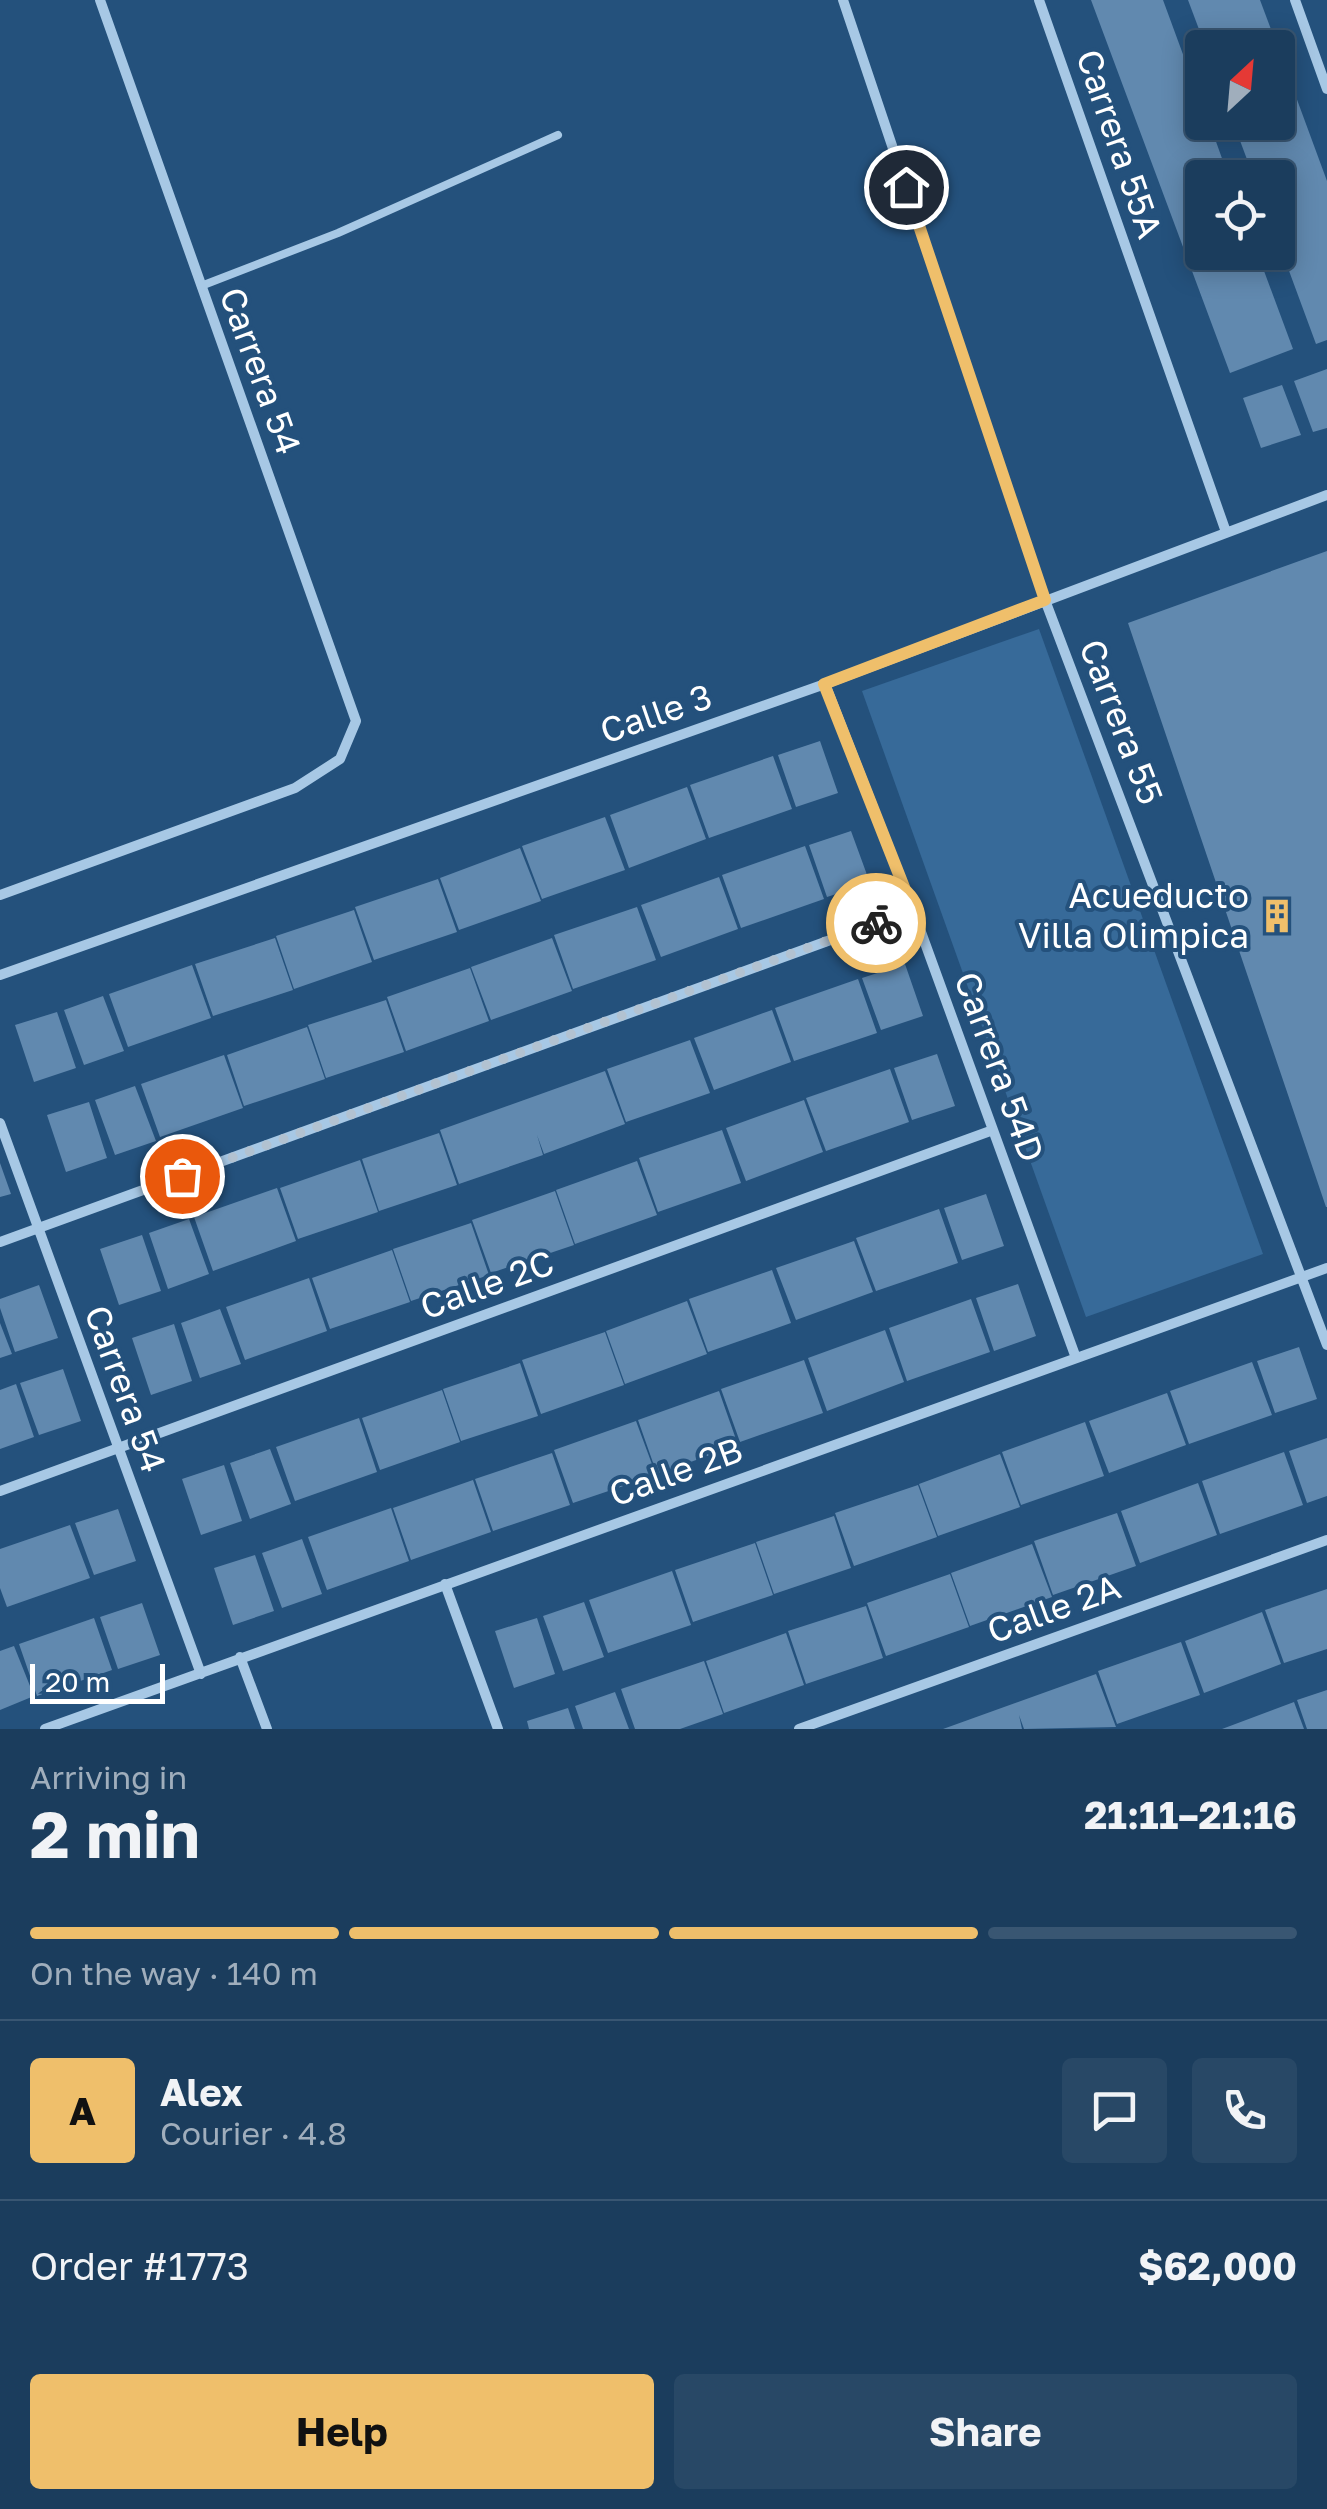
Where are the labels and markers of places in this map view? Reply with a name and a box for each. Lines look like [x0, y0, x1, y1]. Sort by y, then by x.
pin [864, 145, 949, 230]
place label: Acueducto Villa Olimpica [1018, 874, 1249, 956]
building icon: Acueducto Villa Olimpica [1258, 897, 1296, 935]
pin [140, 1134, 225, 1219]

